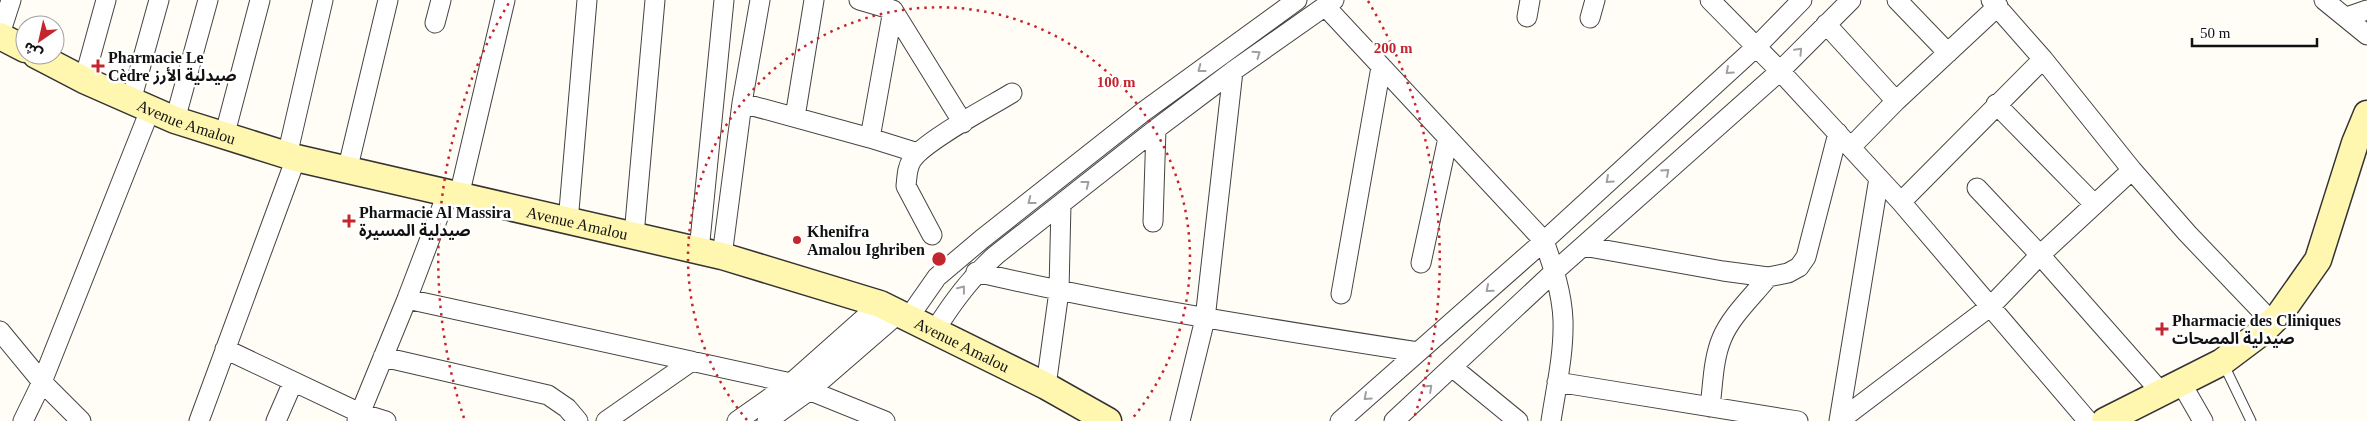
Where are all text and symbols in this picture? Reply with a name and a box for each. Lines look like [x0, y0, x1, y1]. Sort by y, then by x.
north arrow [15, 15, 65, 65]
scale bar [2192, 15, 2317, 47]
text: 50 m [2200, 25, 2231, 41]
text: ش [21, 39, 45, 62]
text: 200 m [1374, 40, 1413, 56]
one-way arrow [1793, 48, 1802, 57]
place label: Pharmacie Le Cèdre صيدلية الأرز [108, 49, 237, 85]
one-way arrow [1251, 51, 1261, 60]
marker: Pharmacie Le Cèdre صيدلية الأرز [92, 60, 104, 72]
one-way arrow [1197, 63, 1207, 72]
one-way arrow [1726, 65, 1735, 74]
text: 100 m [1097, 74, 1136, 90]
street label: Avenue Amalou [135, 96, 238, 147]
one-way arrow [1660, 169, 1669, 178]
one-way arrow [1606, 175, 1615, 184]
one-way arrow [1080, 182, 1089, 190]
one-way arrow [1028, 195, 1037, 203]
street label: Avenue Amalou [525, 203, 630, 243]
place label: Pharmacie Al Massira صيدلية المسيرة [359, 204, 511, 240]
marker: Pharmacie Al Massira صيدلية المسيرة [343, 215, 355, 227]
place label: Khenifra Amalou Ighriben [807, 223, 925, 259]
marker: Khenifra Amalou Ighriben [791, 234, 803, 246]
centre of rings [930, 250, 948, 268]
one-way arrow [1485, 284, 1494, 293]
one-way arrow [957, 286, 965, 295]
place label: Pharmacie des Cliniques صيدلية المصحات [2172, 312, 2341, 348]
street label: Avenue Amalou [912, 314, 1012, 375]
marker: Pharmacie des Cliniques صيدلية المصحات [2156, 323, 2168, 335]
one-way arrow [1424, 385, 1433, 394]
one-way arrow [1364, 391, 1373, 400]

